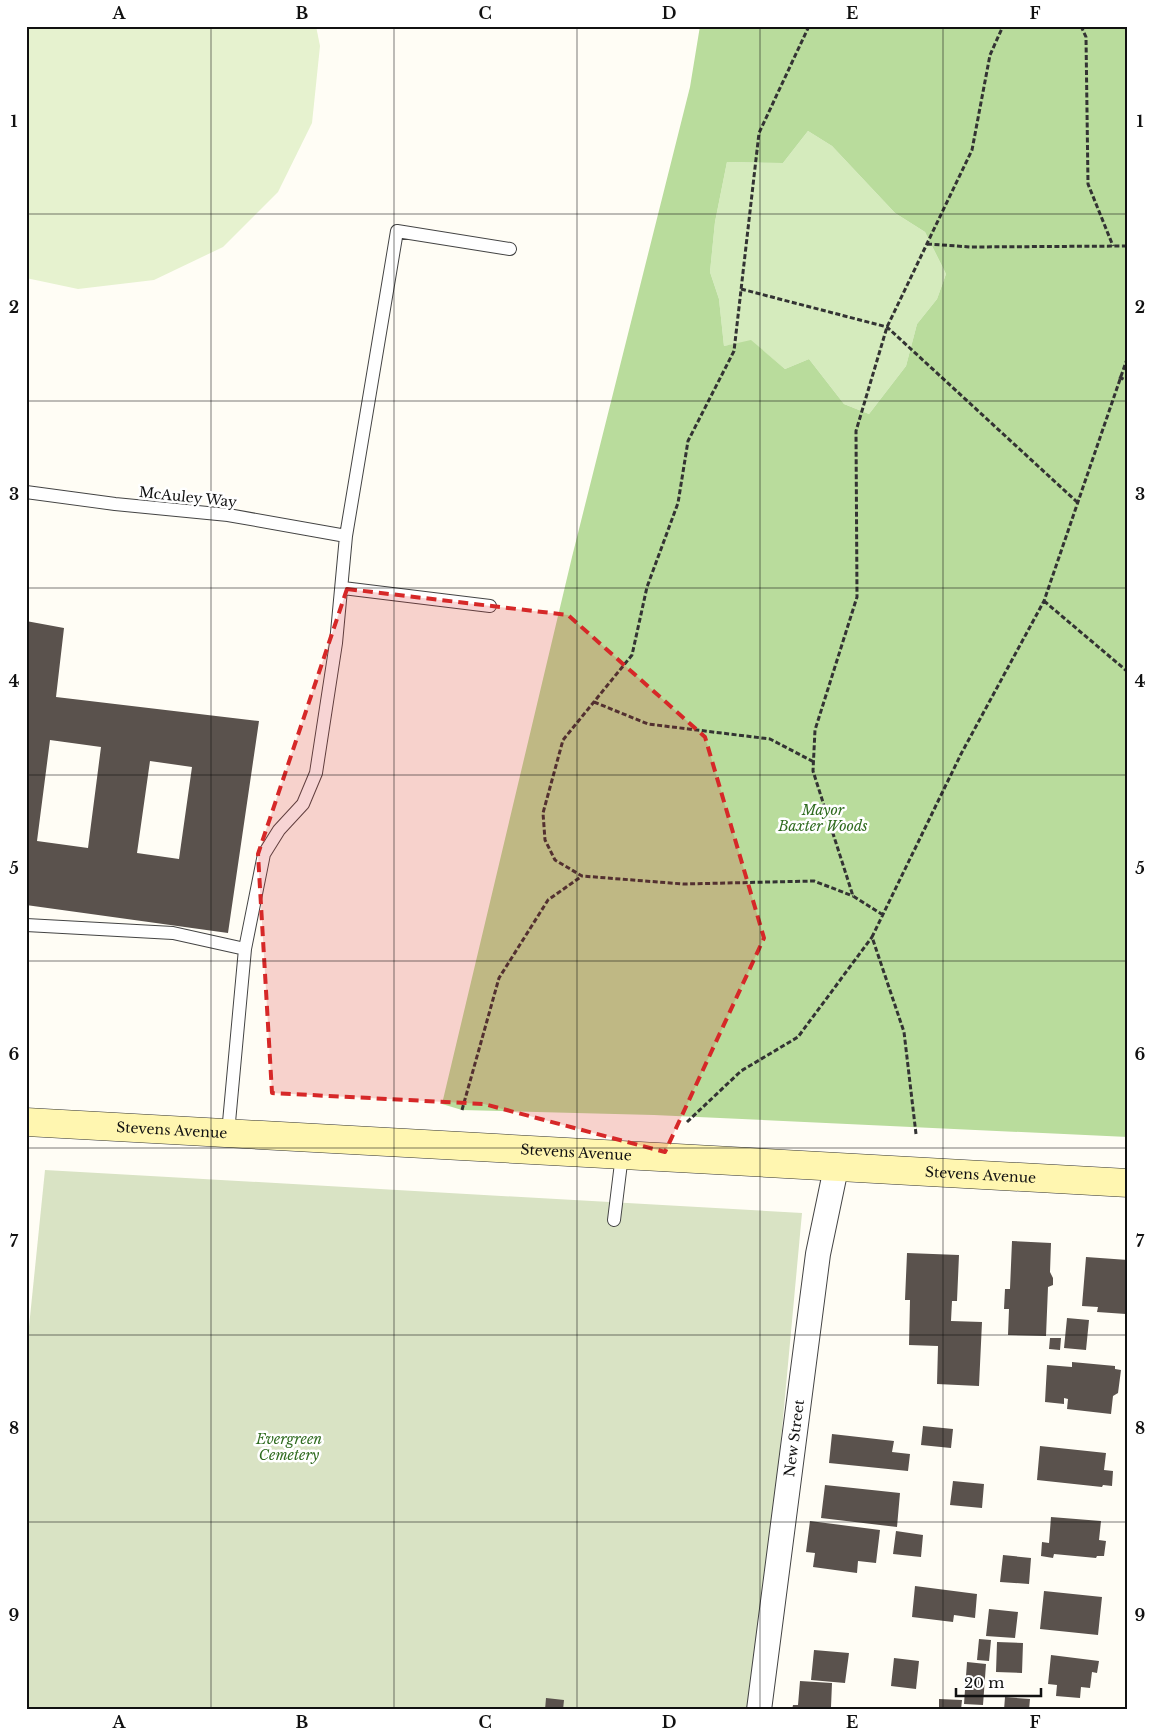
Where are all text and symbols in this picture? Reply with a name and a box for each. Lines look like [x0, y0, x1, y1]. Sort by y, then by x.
text: A [112, 3, 127, 23]
text: B [296, 3, 309, 23]
text: C [478, 3, 492, 23]
text: D [662, 3, 676, 23]
text: E [846, 3, 858, 23]
text: F [1029, 3, 1041, 23]
text: 1 [11, 111, 18, 131]
text: 1 [1137, 111, 1144, 131]
text: 2 [9, 297, 19, 317]
text: 2 [1135, 297, 1145, 317]
street label: McAuley Way [138, 483, 238, 511]
text: 3 [9, 484, 19, 504]
text: 3 [1135, 484, 1145, 504]
text: 4 [9, 671, 19, 691]
text: 4 [1135, 671, 1145, 691]
park label: Mayor Baxter Woods [777, 801, 868, 835]
text: 5 [9, 858, 19, 878]
text: 5 [1135, 858, 1145, 878]
text: 6 [9, 1044, 20, 1064]
text: 6 [1135, 1044, 1146, 1064]
street label: Stevens Avenue [116, 1118, 228, 1142]
street label: Stevens Avenue [520, 1140, 632, 1165]
street label: Stevens Avenue [925, 1163, 1037, 1187]
text: 7 [10, 1231, 19, 1251]
text: 7 [1136, 1231, 1145, 1251]
street label: New Street [780, 1398, 808, 1478]
text: 8 [9, 1418, 19, 1438]
text: 8 [1135, 1418, 1145, 1438]
park label: Evergreen Cemetery [255, 1430, 322, 1464]
text: 9 [9, 1605, 20, 1625]
text: 9 [1135, 1605, 1146, 1625]
scale bar [956, 1666, 1042, 1698]
text: 20 m [964, 1673, 1004, 1692]
text: A [112, 1712, 127, 1732]
text: B [296, 1712, 309, 1732]
text: C [478, 1712, 492, 1732]
text: D [662, 1712, 676, 1732]
text: E [846, 1712, 858, 1732]
text: F [1029, 1712, 1041, 1732]

